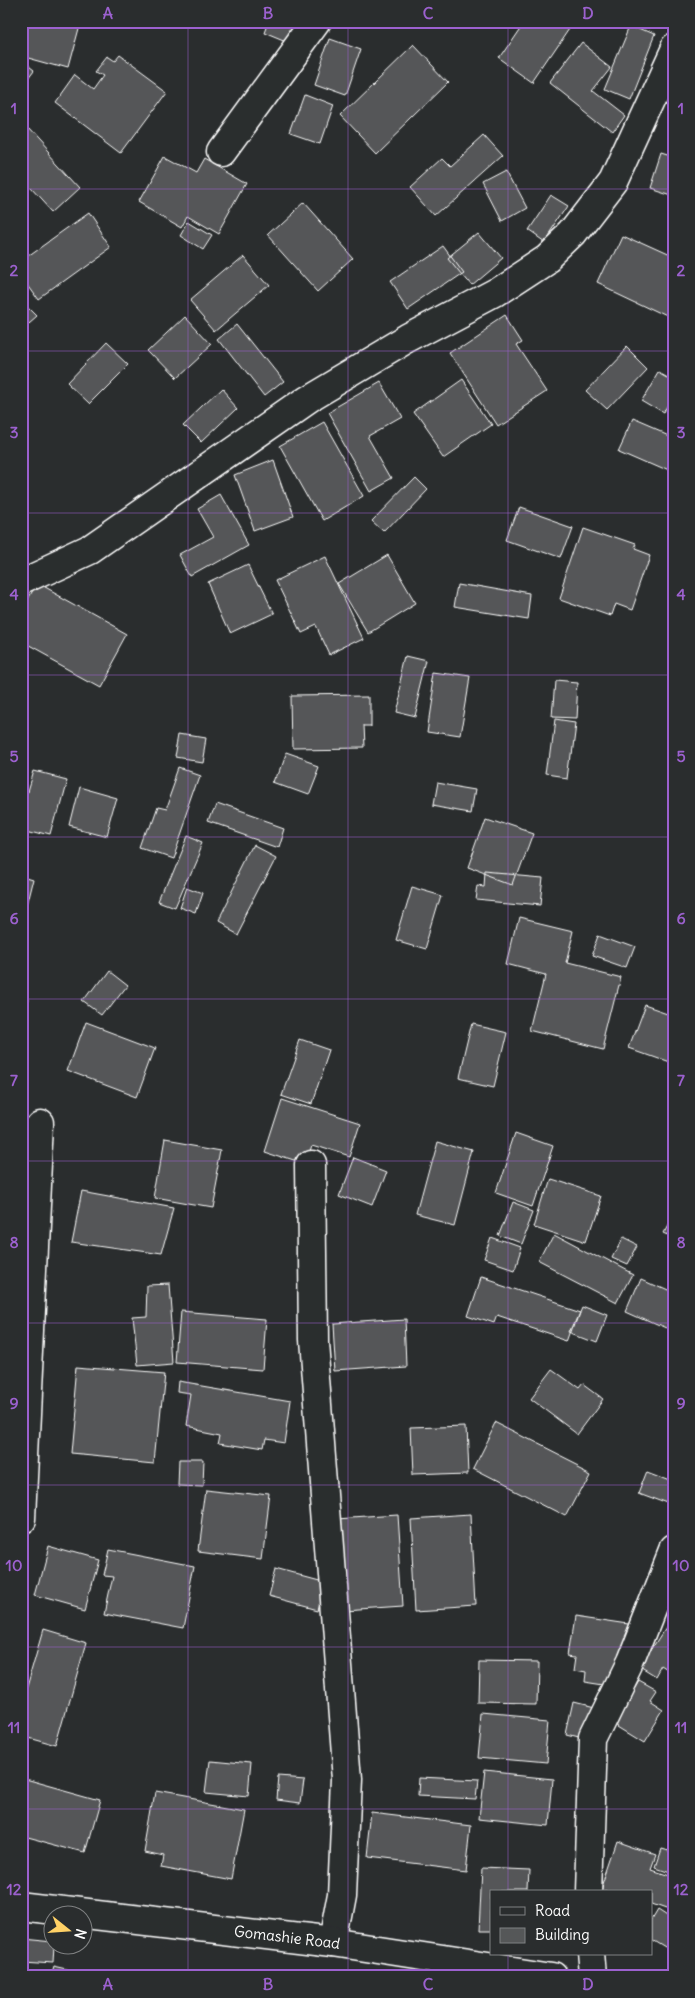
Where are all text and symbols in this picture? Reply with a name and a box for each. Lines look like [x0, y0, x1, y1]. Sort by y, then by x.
text: A [103, 3, 113, 23]
text: B [263, 3, 274, 23]
text: C [423, 3, 434, 23]
text: D [582, 3, 594, 23]
text: 1 [11, 98, 17, 118]
text: 1 [678, 98, 684, 118]
text: 2 [10, 260, 19, 280]
text: 2 [677, 260, 686, 280]
text: 3 [9, 422, 19, 442]
text: 3 [676, 422, 686, 442]
text: 4 [9, 584, 19, 604]
text: 4 [676, 584, 686, 604]
text: 5 [9, 746, 19, 766]
text: 5 [676, 746, 686, 766]
text: 6 [9, 908, 19, 928]
text: 6 [676, 908, 686, 928]
text: 7 [10, 1070, 18, 1090]
text: 7 [677, 1070, 685, 1090]
text: 8 [9, 1232, 19, 1252]
text: 8 [676, 1232, 686, 1252]
text: 9 [9, 1393, 19, 1413]
text: 9 [676, 1393, 686, 1413]
text: 10 [6, 1555, 22, 1575]
text: 10 [673, 1555, 689, 1575]
text: 11 [8, 1717, 20, 1737]
text: 11 [675, 1717, 687, 1737]
text: 12 [6, 1879, 22, 1899]
text: 12 [673, 1879, 689, 1899]
legend [490, 1890, 652, 1956]
text: Road [535, 1901, 570, 1920]
north arrow [42, 1906, 92, 1956]
street label: Gomashie Road [233, 1921, 342, 1953]
text: Building [535, 1925, 590, 1944]
text: N [70, 1927, 90, 1941]
text: A [103, 1974, 113, 1994]
text: B [263, 1974, 274, 1994]
text: C [423, 1974, 434, 1994]
text: D [582, 1974, 594, 1994]

